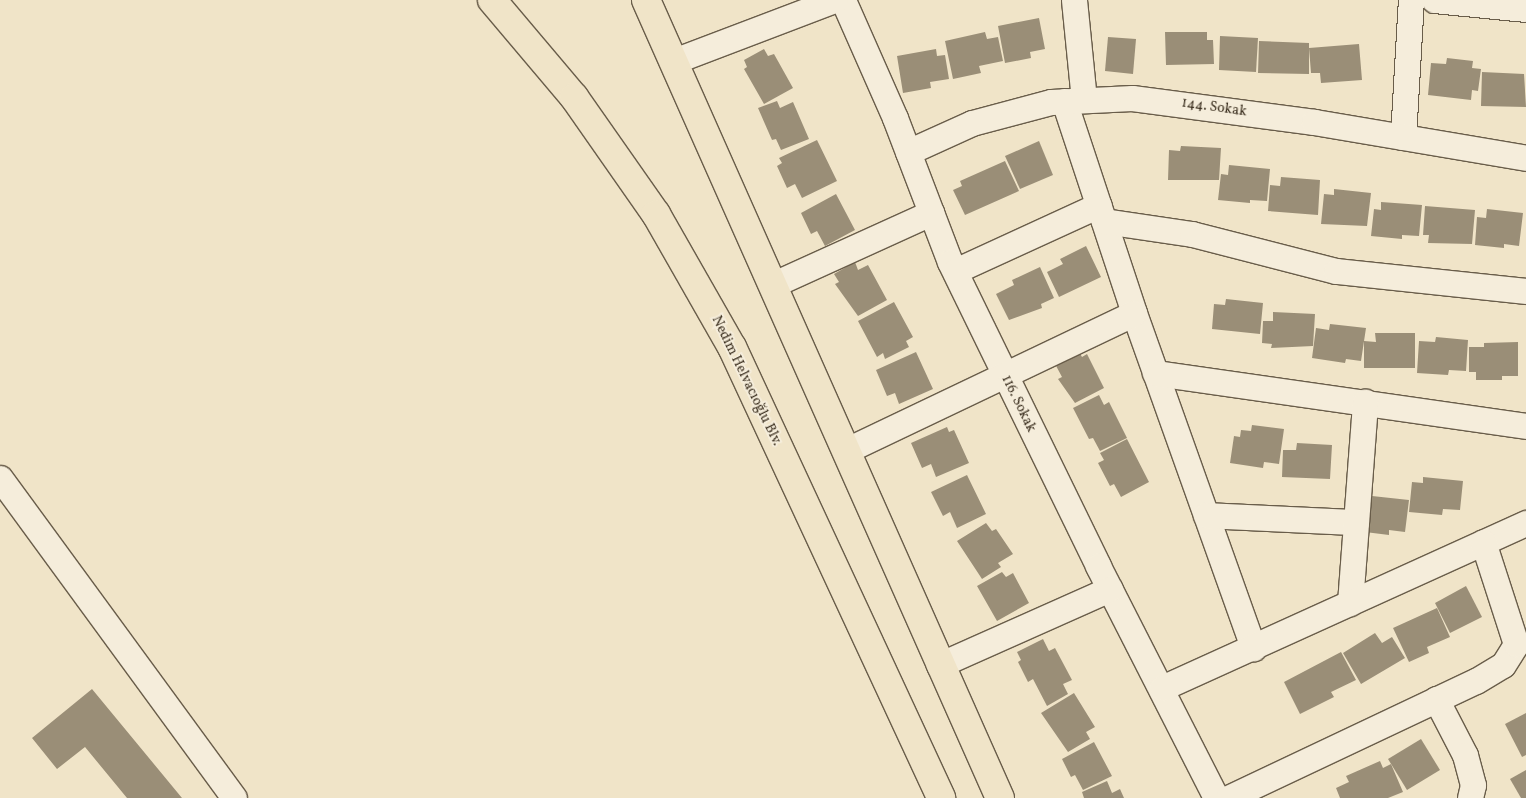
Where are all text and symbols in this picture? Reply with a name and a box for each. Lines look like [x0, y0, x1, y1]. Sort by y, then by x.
street label: 144. Sokak [1180, 95, 1248, 121]
street label: Nedim Helvacıoğlu Blv. [707, 313, 785, 449]
street label: 116. Sokak [997, 373, 1039, 435]

